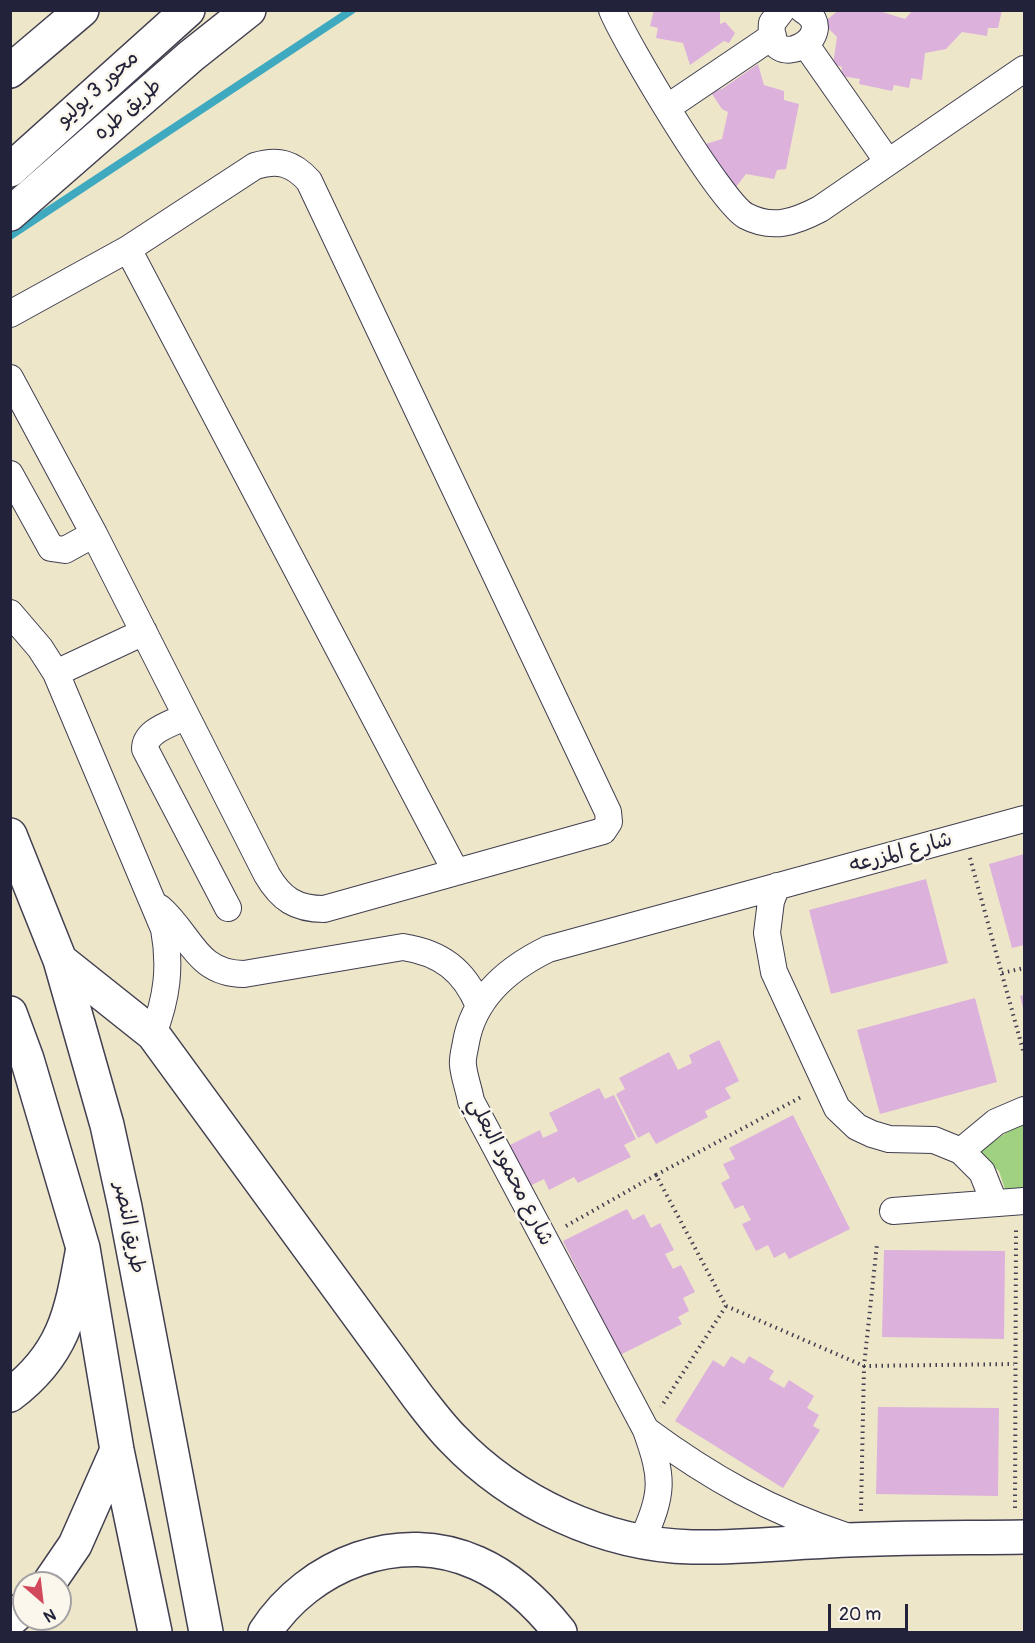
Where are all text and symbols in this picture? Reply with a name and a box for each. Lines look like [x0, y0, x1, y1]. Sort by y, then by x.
street label: محور 3 يوليو [52, 46, 144, 132]
street label: طريق طره [89, 74, 167, 146]
street label: شارع المزرعه [847, 827, 955, 879]
street label: شارع محمود البعلي [462, 1094, 558, 1250]
street label: طريق النصر [108, 1180, 150, 1276]
north arrow [12, 1571, 72, 1631]
scale bar [831, 1592, 910, 1630]
text: 20 m [839, 1603, 881, 1626]
text: N [40, 1604, 59, 1626]

